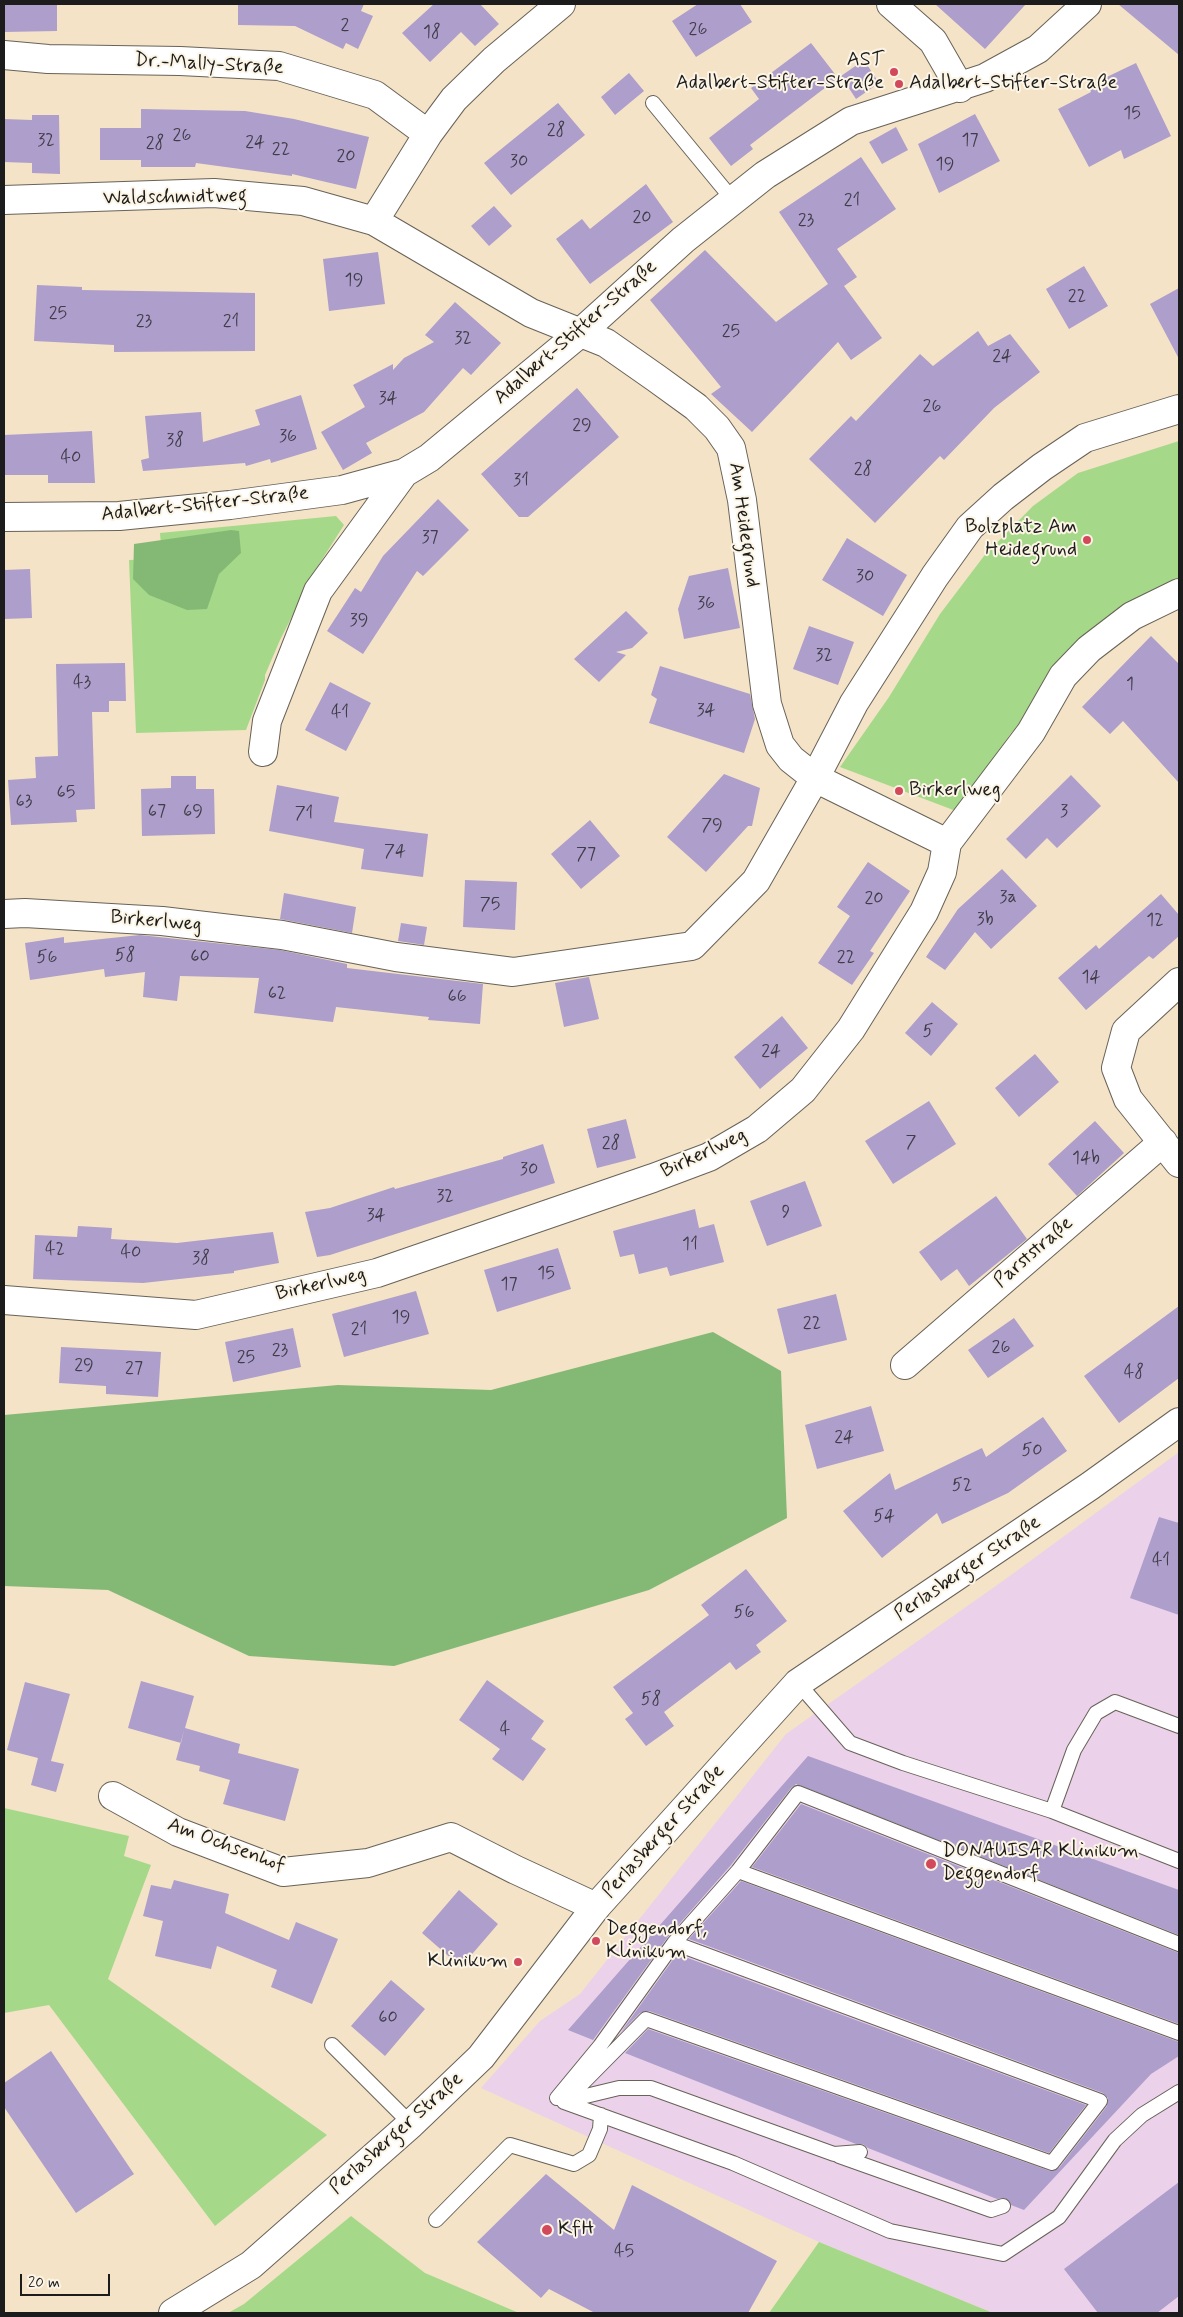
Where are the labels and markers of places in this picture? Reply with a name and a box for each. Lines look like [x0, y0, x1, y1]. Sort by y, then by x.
place label: AST Adalbert-Stifter-Straße [676, 49, 884, 96]
marker: AST Adalbert-Stifter-Straße [888, 66, 900, 78]
place label: Adalbert-Stifter-Straße [909, 72, 1117, 96]
marker: Adalbert-Stifter-Straße [893, 78, 905, 90]
place label: Bolzplatz Am Heidegrund [965, 516, 1077, 563]
marker: Bolzplatz Am Heidegrund [1081, 534, 1093, 546]
place label: Birkerlweg [909, 779, 1001, 803]
marker: Birkerlweg [893, 785, 905, 797]
place label: DONAUISAR Klinikum Deggendorf [942, 1840, 1139, 1887]
marker: DONAUISAR Klinikum Deggendorf [924, 1857, 938, 1871]
place label: Deggendorf, Klinikum [606, 1918, 707, 1965]
marker: Deggendorf, Klinikum [590, 1935, 602, 1947]
place label: Klinikum [428, 1950, 508, 1974]
marker: Klinikum [512, 1956, 524, 1968]
place label: KfH [558, 2218, 594, 2242]
marker: KfH [540, 2223, 554, 2237]

